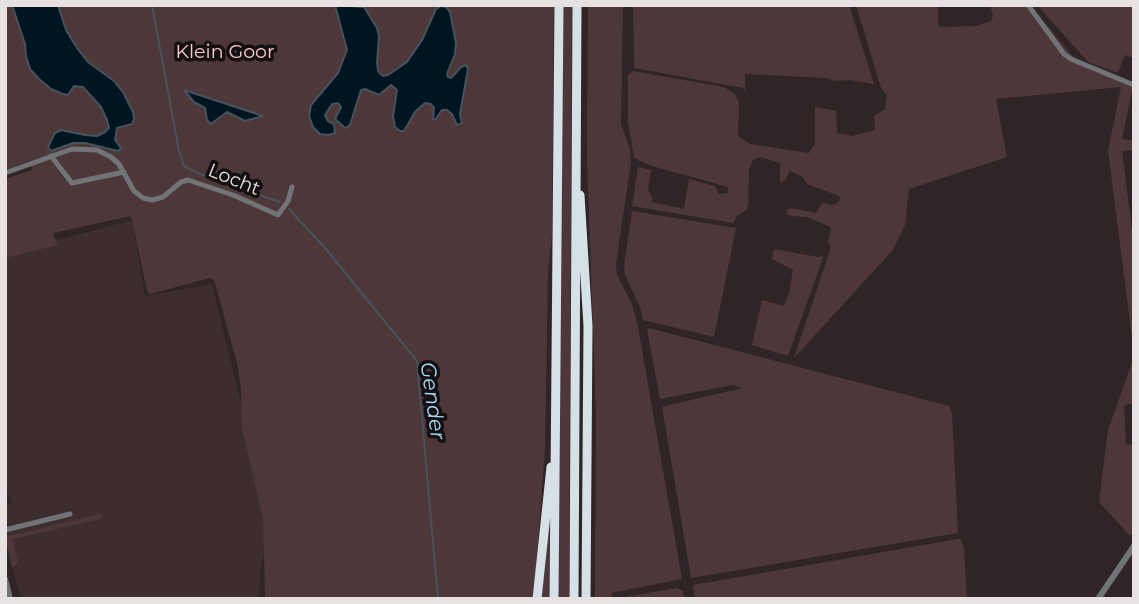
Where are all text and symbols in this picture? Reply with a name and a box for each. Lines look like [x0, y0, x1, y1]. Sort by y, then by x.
park label: Klein Goor [175, 41, 275, 63]
street label: Locht [205, 159, 263, 201]
water label: Gender [414, 360, 450, 442]

